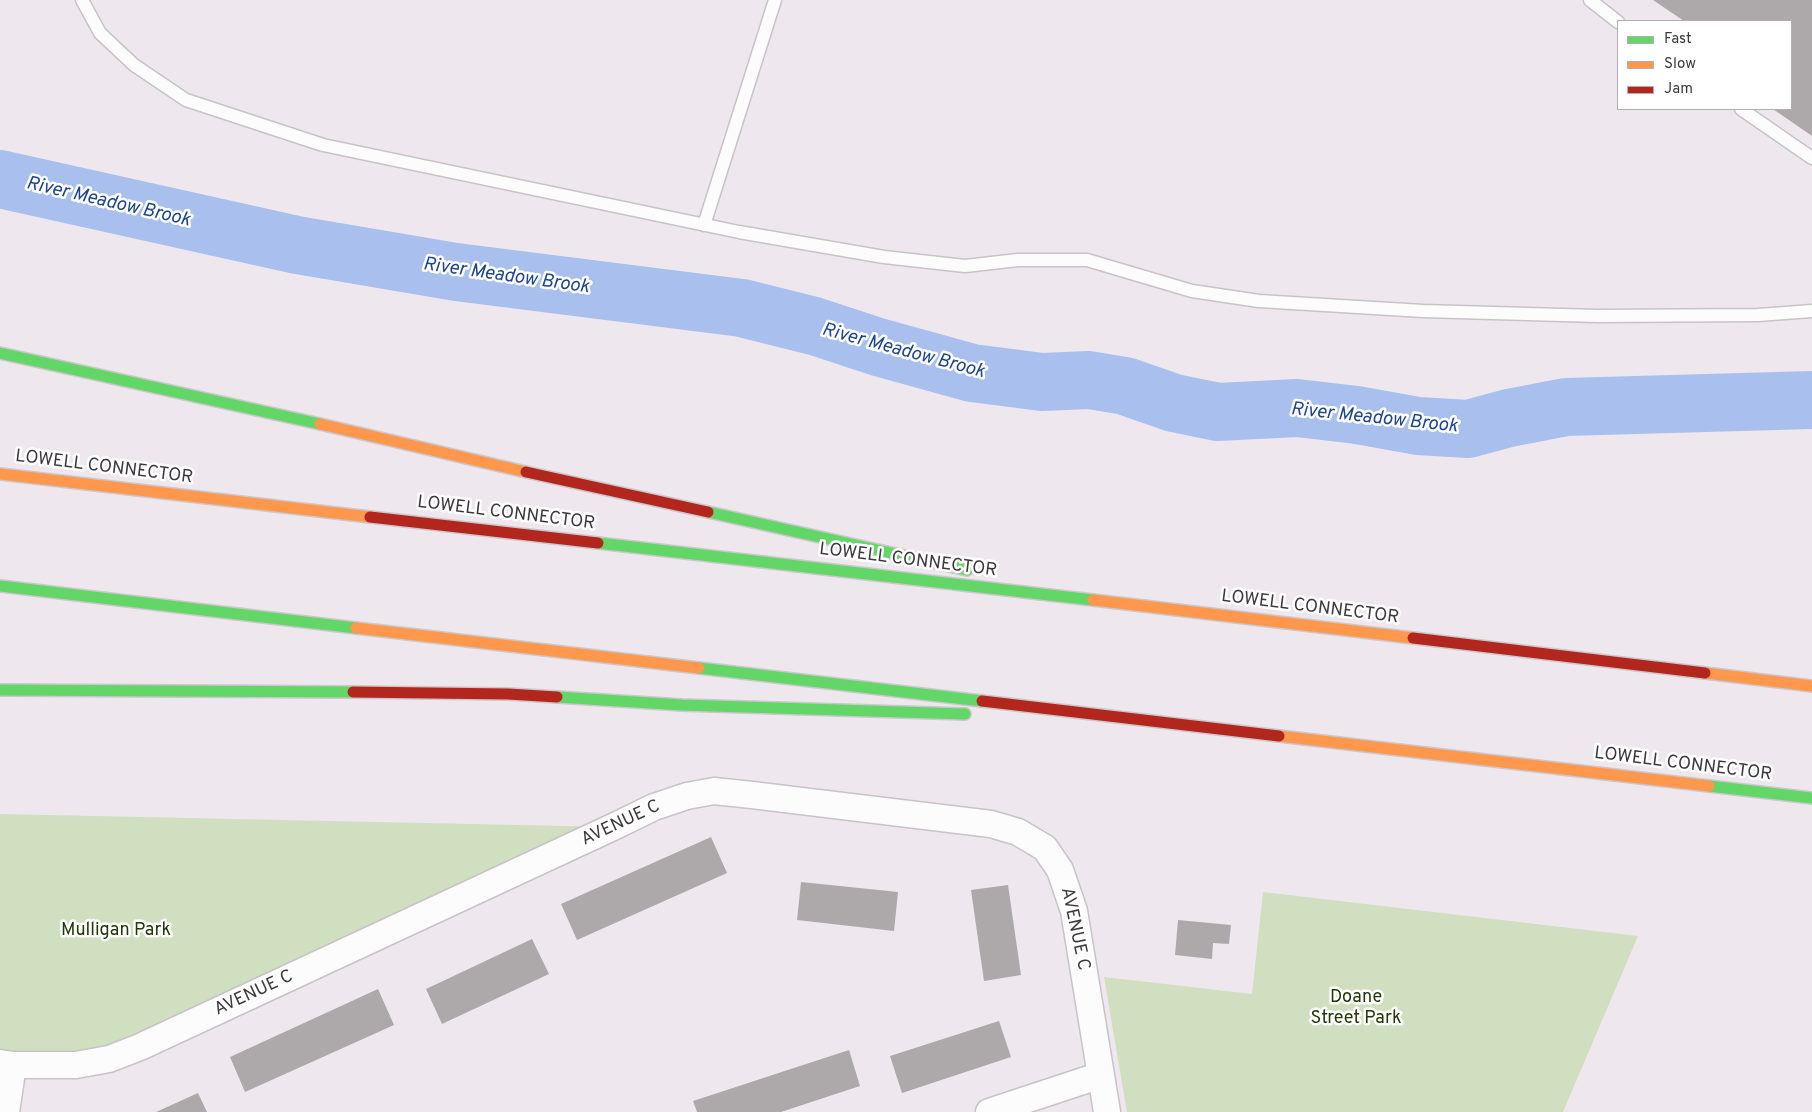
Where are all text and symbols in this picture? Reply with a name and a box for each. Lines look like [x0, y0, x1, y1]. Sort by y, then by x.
legend [1617, 20, 1792, 110]
text: Fast [1664, 30, 1692, 49]
text: Slow [1664, 55, 1696, 74]
text: Jam [1664, 80, 1693, 99]
water label: River Meadow Brook [24, 173, 192, 233]
water label: River Meadow Brook [421, 254, 591, 300]
water label: River Meadow Brook [819, 319, 987, 385]
water label: River Meadow Brook [1289, 399, 1459, 439]
street label: LOWELL CONNECTOR [14, 446, 194, 490]
street label: LOWELL CONNECTOR [416, 492, 596, 536]
street label: LOWELL CONNECTOR [818, 539, 998, 583]
street label: LOWELL CONNECTOR [1220, 586, 1400, 630]
street label: LOWELL CONNECTOR [1593, 743, 1773, 787]
street label: AVENUE C [578, 796, 664, 852]
street label: AVENUE C [1055, 885, 1093, 973]
park label: Mulligan Park [61, 920, 171, 942]
street label: AVENUE C [211, 966, 297, 1022]
park label: Doane Street Park [1311, 987, 1401, 1030]

